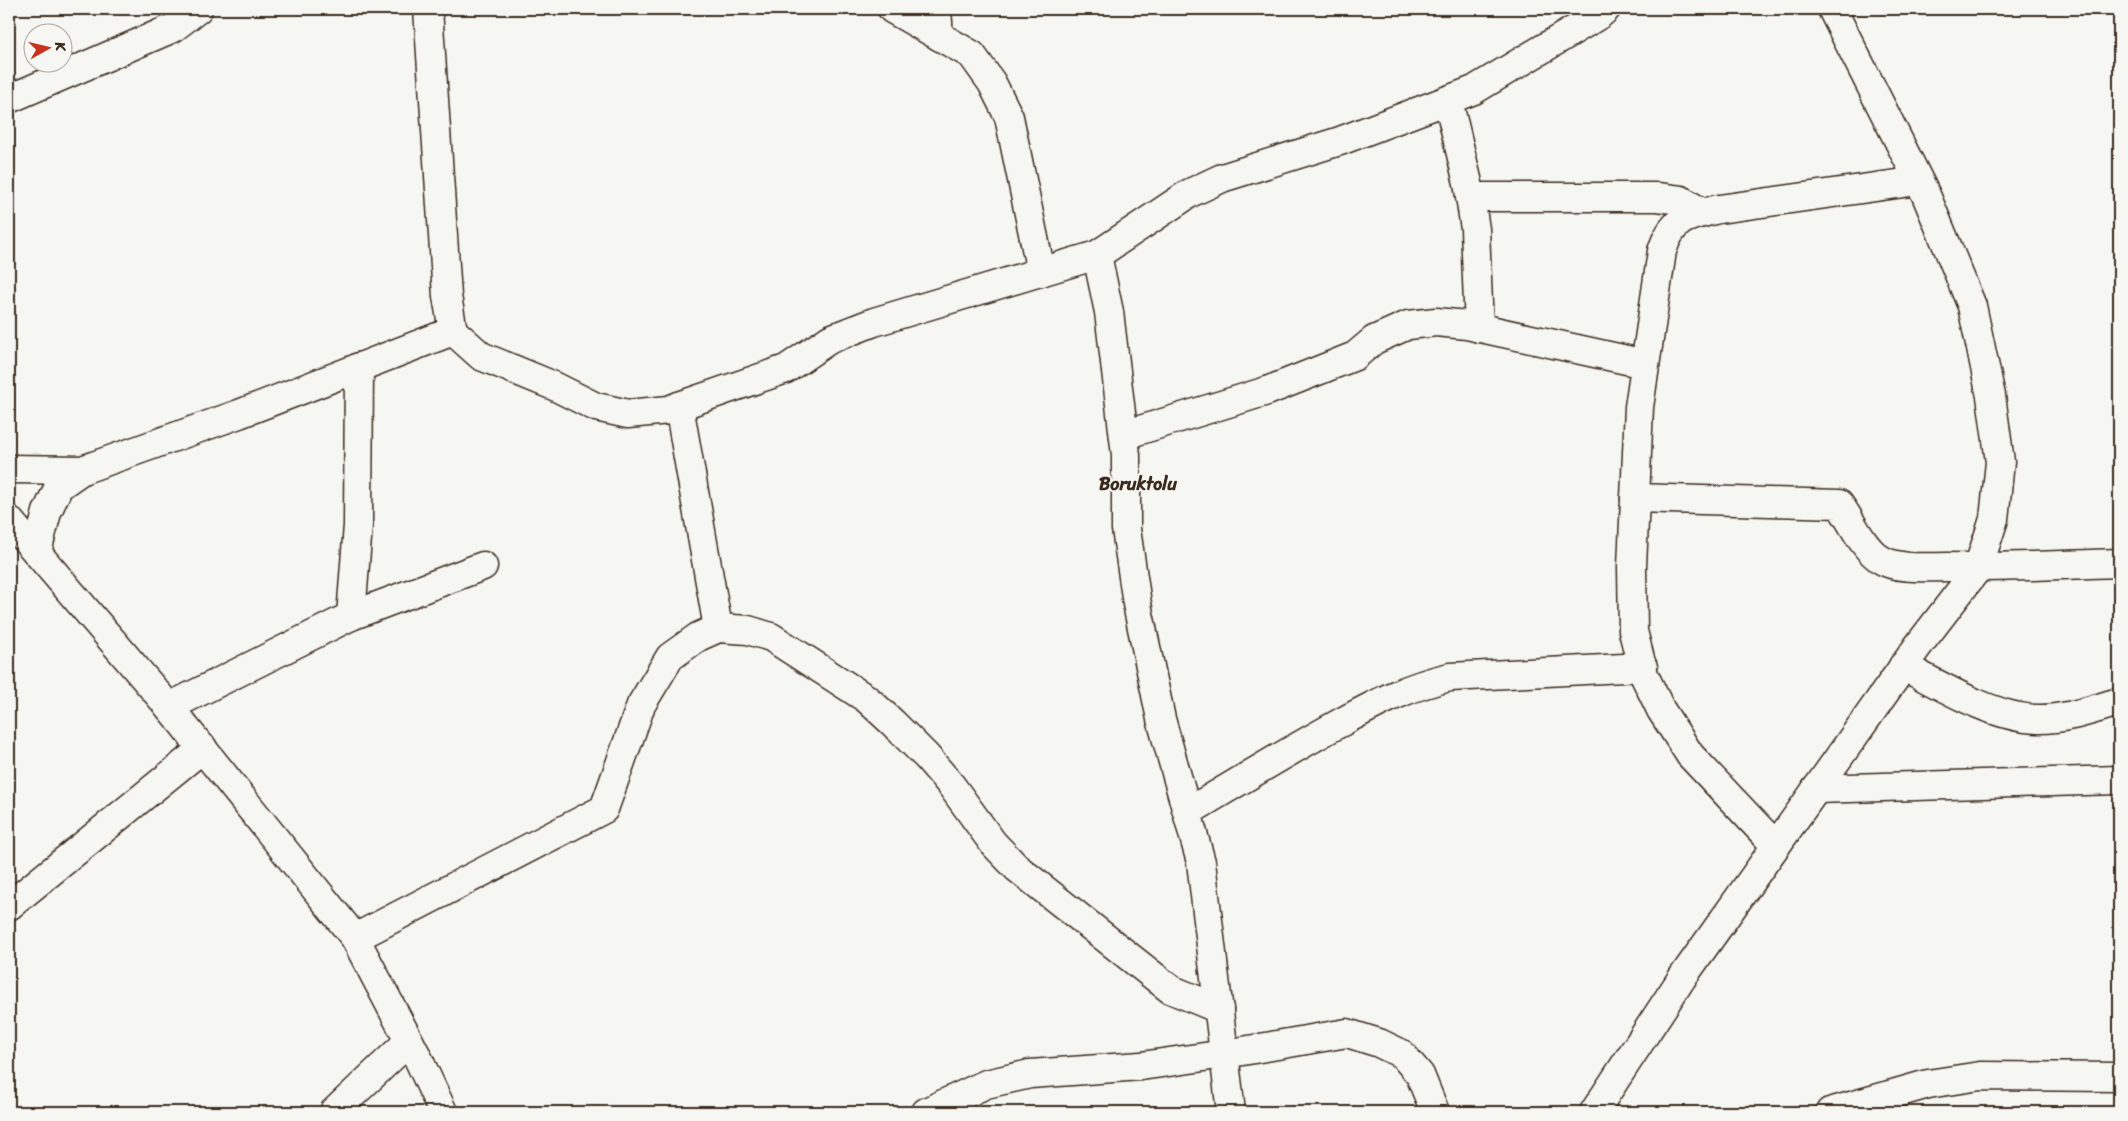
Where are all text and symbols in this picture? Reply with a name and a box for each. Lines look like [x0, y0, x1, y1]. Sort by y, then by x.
north arrow [22, 22, 72, 72]
text: K [47, 39, 74, 54]
district label: Boruktolu [1099, 468, 1177, 500]

